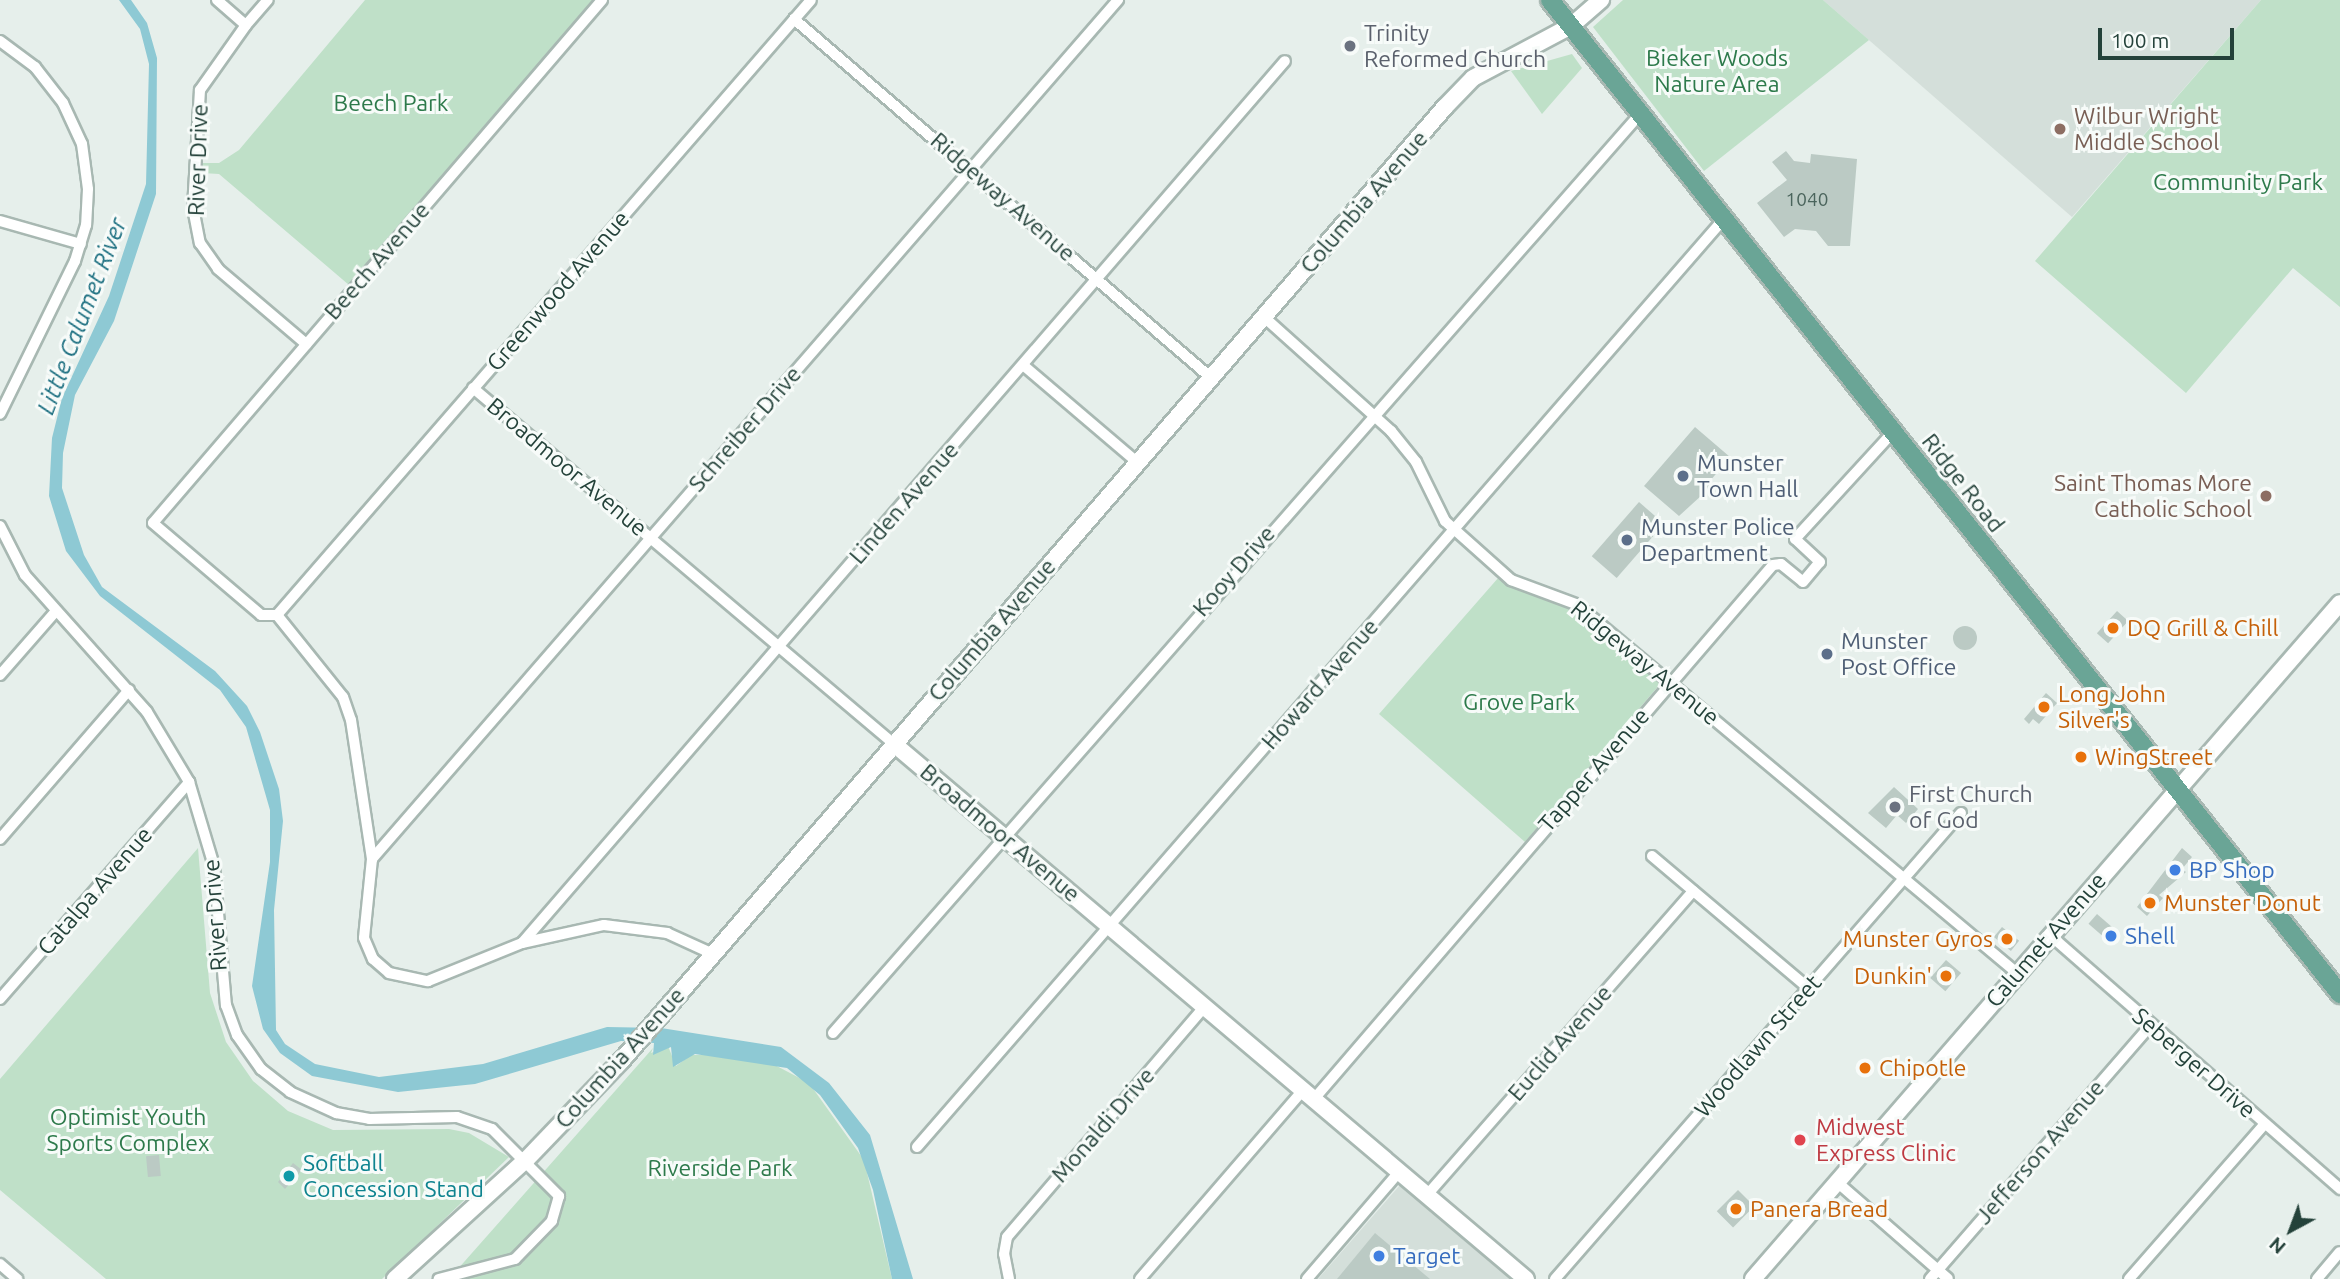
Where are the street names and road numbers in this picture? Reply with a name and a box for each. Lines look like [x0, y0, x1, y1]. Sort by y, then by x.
street label: River Drive [182, 103, 214, 217]
street label: Columbia Avenue [1294, 125, 1434, 279]
street label: Ridgeway Avenue [925, 127, 1081, 267]
street label: Beech Avenue [319, 197, 435, 325]
street label: Greenwood Avenue [481, 205, 635, 377]
street label: Schreiber Drive [683, 361, 807, 497]
street label: Broadmoor Avenue [481, 392, 653, 542]
street label: Ridge Road [1916, 428, 2010, 538]
street label: Linden Avenue [844, 436, 964, 570]
street label: Kooy Drive [1187, 520, 1281, 622]
street label: Columbia Avenue [922, 553, 1062, 707]
street label: Ridgeway Avenue [1565, 595, 1725, 731]
street label: Howard Avenue [1256, 613, 1384, 755]
street label: Tapper Avenue [1533, 703, 1655, 837]
street label: Broadmoor Avenue [914, 758, 1086, 908]
street label: Catalpa Avenue [32, 821, 158, 961]
street label: River Drive [197, 858, 233, 972]
street label: Calumet Avenue [1980, 867, 2112, 1013]
street label: Woodlawn Street [1689, 969, 1827, 1123]
street label: Euclid Avenue [1502, 979, 1618, 1107]
street label: Columbia Avenue [549, 982, 691, 1134]
street label: Seberger Drive [2127, 1002, 2261, 1124]
street label: Monaldi Drive [1046, 1062, 1160, 1188]
street label: Jefferson Avenue [1970, 1074, 2110, 1230]

